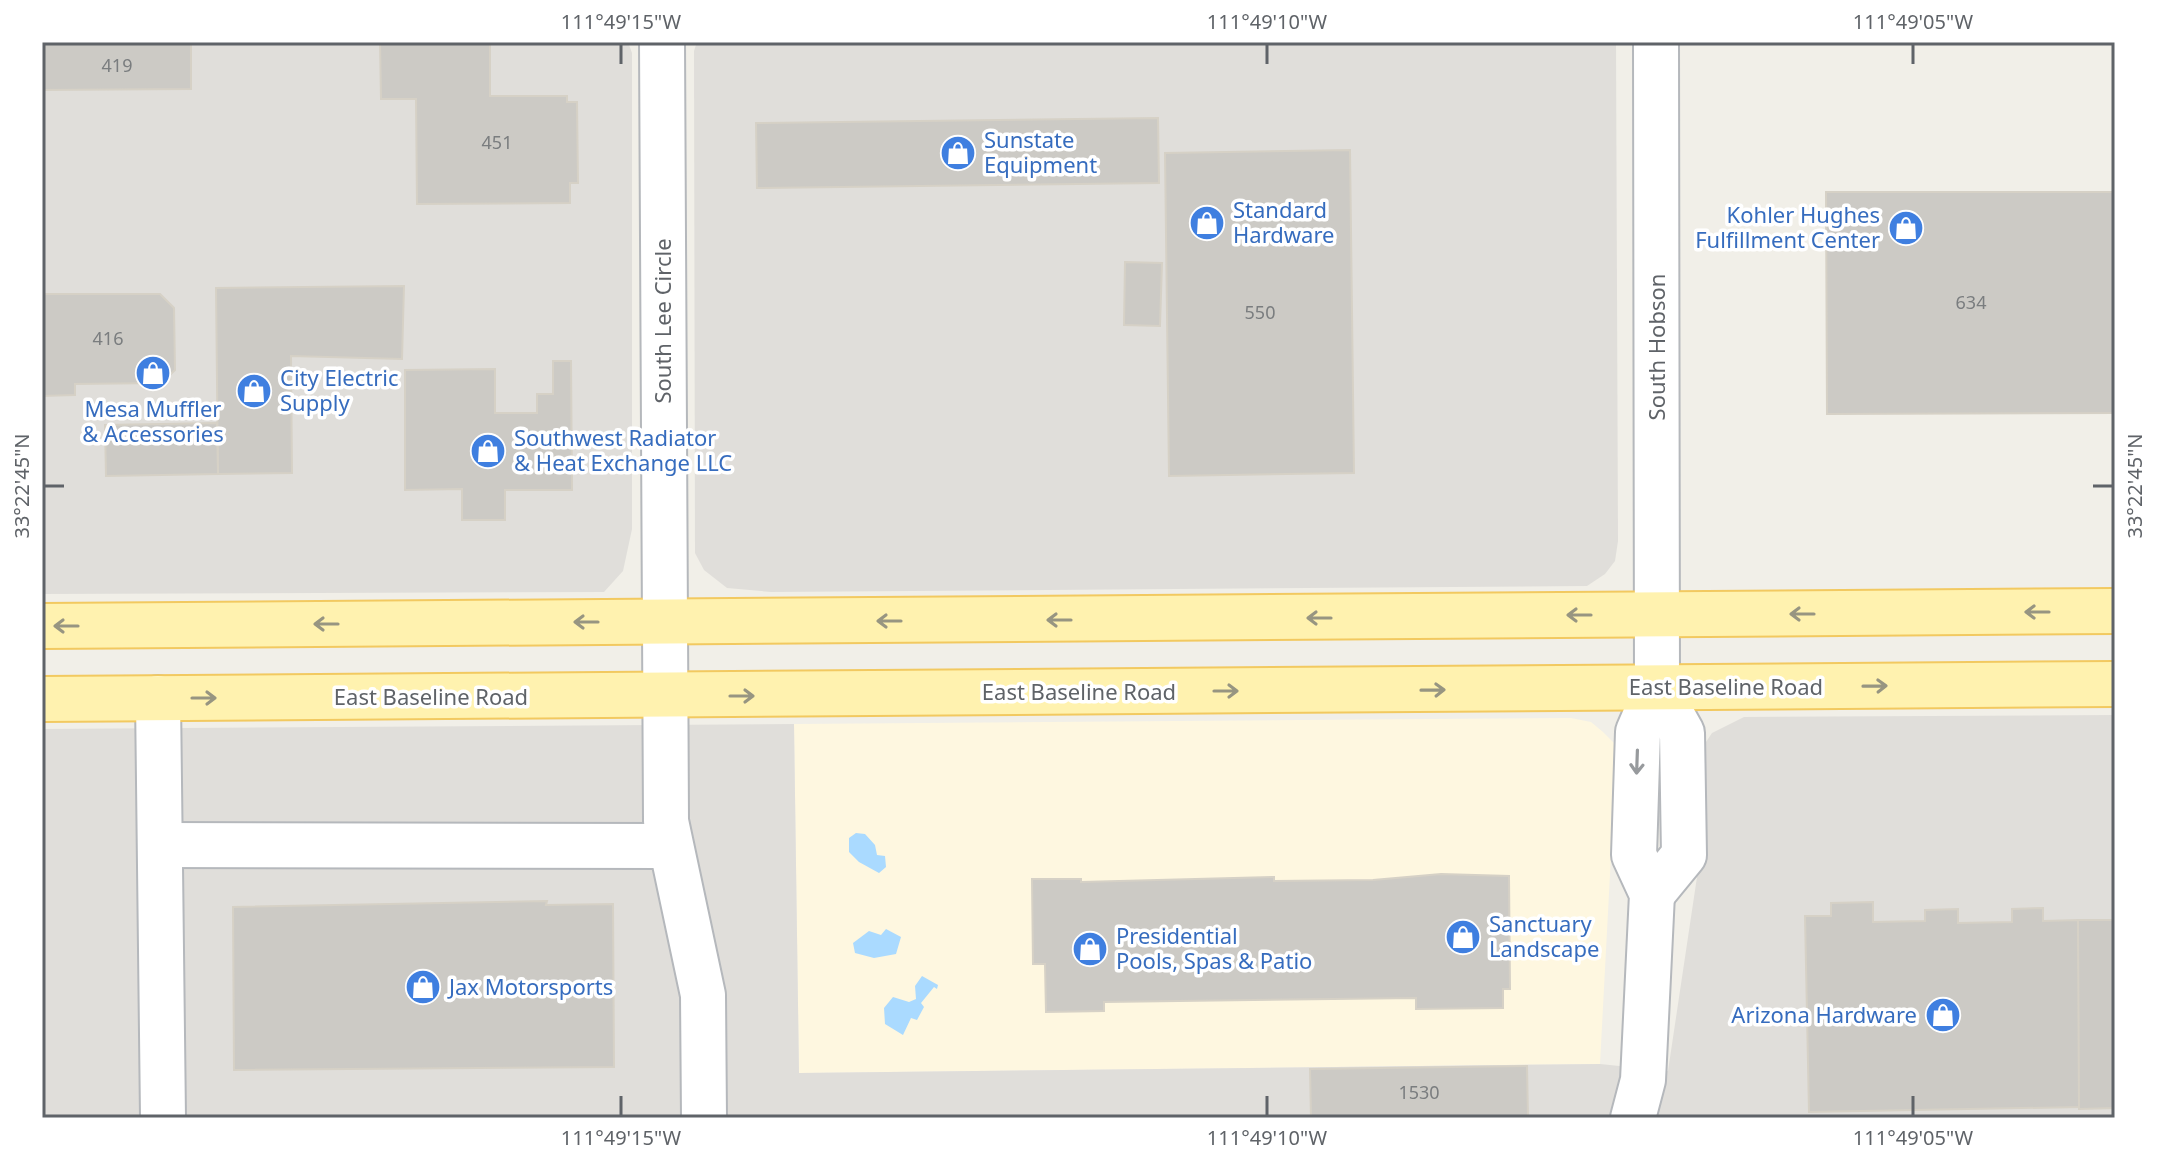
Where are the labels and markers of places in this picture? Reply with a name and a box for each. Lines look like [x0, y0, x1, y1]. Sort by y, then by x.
place label: Sunstate Equipment [984, 124, 1097, 179]
shop icon: Sunstate Equipment [939, 134, 977, 172]
place label: Standard Hardware [1233, 194, 1335, 249]
place label: Kohler Hughes Fulfillment Center [1695, 199, 1880, 254]
shop icon: Standard Hardware [1188, 204, 1226, 242]
shop icon: Kohler Hughes Fulfillment Center [1887, 209, 1925, 247]
shop icon: Mesa Muffler & Accessories [134, 354, 172, 392]
place label: City Electric Supply [280, 362, 399, 417]
shop icon: City Electric Supply [235, 372, 273, 410]
place label: Mesa Muffler & Accessories [82, 393, 224, 448]
place label: Southwest Radiator & Heat Exchange LLC [514, 422, 732, 477]
shop icon: Southwest Radiator & Heat Exchange LLC [469, 432, 507, 470]
place label: Sanctuary Landscape [1489, 908, 1599, 963]
shop icon: Sanctuary Landscape [1444, 918, 1482, 956]
place label: Presidential Pools, Spas & Patio [1116, 920, 1312, 975]
shop icon: Presidential Pools, Spas & Patio [1071, 930, 1109, 968]
shop icon: Jax Motorsports [404, 968, 442, 1006]
place label: Jax Motorsports [447, 971, 613, 1001]
shop icon: Arizona Hardware [1924, 996, 1962, 1034]
place label: Arizona Hardware [1731, 999, 1917, 1029]

